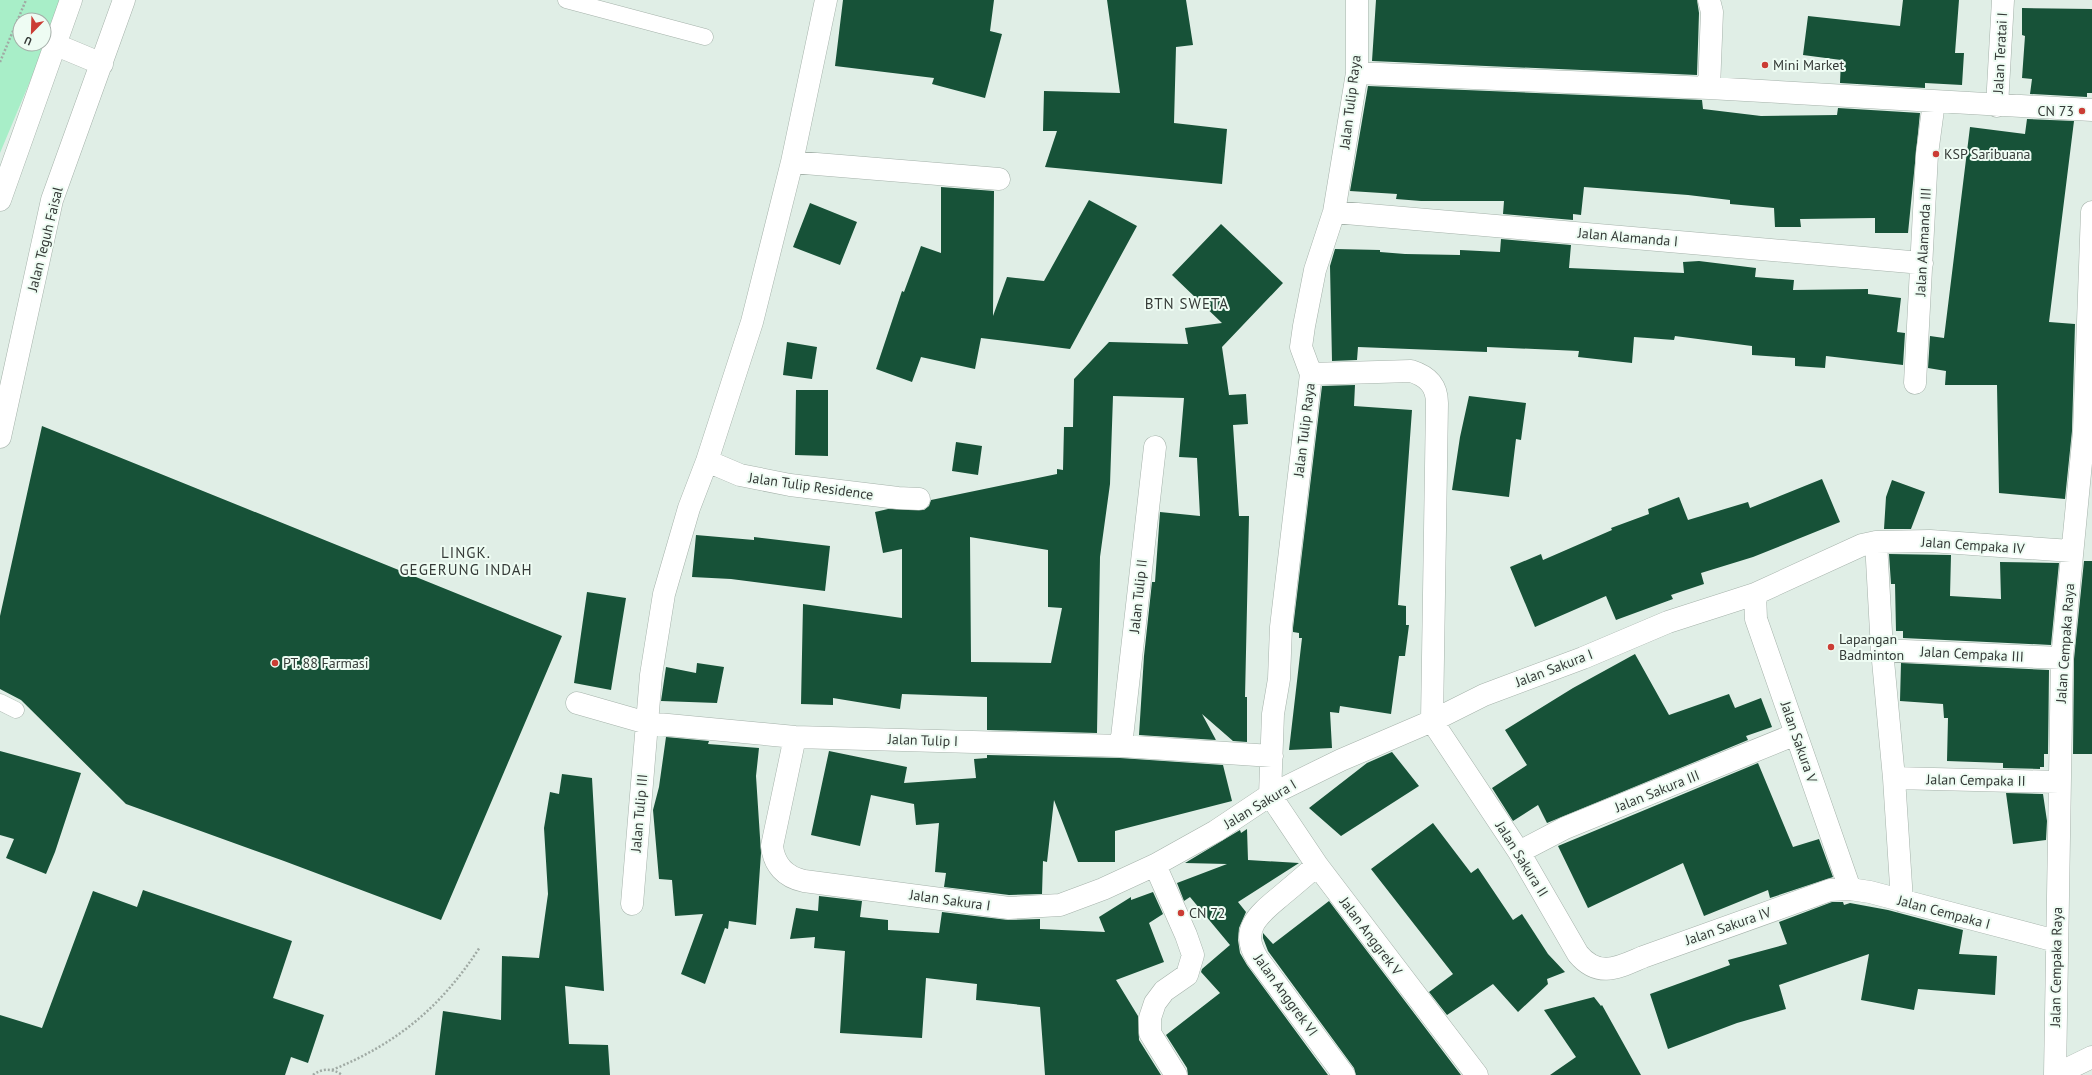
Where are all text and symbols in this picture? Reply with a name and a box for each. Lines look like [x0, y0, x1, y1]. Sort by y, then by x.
north arrow [12, 12, 52, 52]
street label: Jalan Teratai I [1989, 12, 2011, 95]
text: U [22, 33, 34, 49]
street label: Jalan Tulip Raya [1335, 54, 1365, 151]
place label: Mini Market [1773, 56, 1844, 74]
marker: Mini Market [1760, 60, 1770, 70]
place label: CN 73 [2038, 102, 2074, 120]
marker: CN 73 [2077, 106, 2087, 116]
place label: KSP Saribuana [1944, 145, 2031, 163]
marker: KSP Saribuana [1931, 149, 1941, 159]
street label: Jalan Teguh Faisal [23, 185, 67, 294]
street label: Jalan Alamanda III [1911, 187, 1935, 298]
street label: Jalan Alamanda I [1576, 224, 1679, 250]
district label: BTN SWETA [1145, 294, 1229, 313]
street label: Jalan Tulip Raya [1289, 382, 1319, 479]
street label: Jalan Tulip Residence [746, 468, 875, 504]
street label: Jalan Cempaka IV [1920, 532, 2025, 558]
district label: LINGK. GEGERUNG INDAH [399, 543, 533, 579]
street label: Jalan Tulip II [1125, 558, 1151, 635]
street label: Jalan Cempaka Raya [2052, 583, 2078, 704]
place label: Lapangan Badminton [1839, 630, 1904, 664]
marker: Lapangan Badminton [1826, 642, 1836, 652]
street label: Jalan Cempaka III [1919, 642, 2024, 666]
street label: Jalan Sakura I [1512, 645, 1595, 691]
place label: PT. 88 Farmasi [283, 654, 368, 672]
marker: PT. 88 Farmasi [270, 658, 280, 668]
street label: Jalan Sakura V [1776, 698, 1821, 785]
street label: Jalan Tulip I [887, 730, 958, 750]
street label: Jalan Sakura III [1611, 766, 1702, 817]
street label: Jalan Cempaka II [1925, 770, 2026, 790]
street label: Jalan Tulip III [627, 773, 651, 854]
street label: Jalan Sakura I [1220, 775, 1300, 833]
street label: Jalan Sakura II [1491, 817, 1552, 900]
street label: Jalan Sakura I [907, 885, 992, 915]
street label: Jalan Cempaka I [1895, 891, 1992, 933]
street label: Jalan Anggrek V [1335, 893, 1406, 979]
street label: Jalan Sakura IV [1682, 903, 1773, 949]
place label: CN 72 [1189, 904, 1225, 922]
street label: Jalan Cempaka Raya [2046, 907, 2066, 1028]
marker: CN 72 [1176, 908, 1186, 918]
street label: Jalan Anggrek VI [1250, 950, 1322, 1040]

